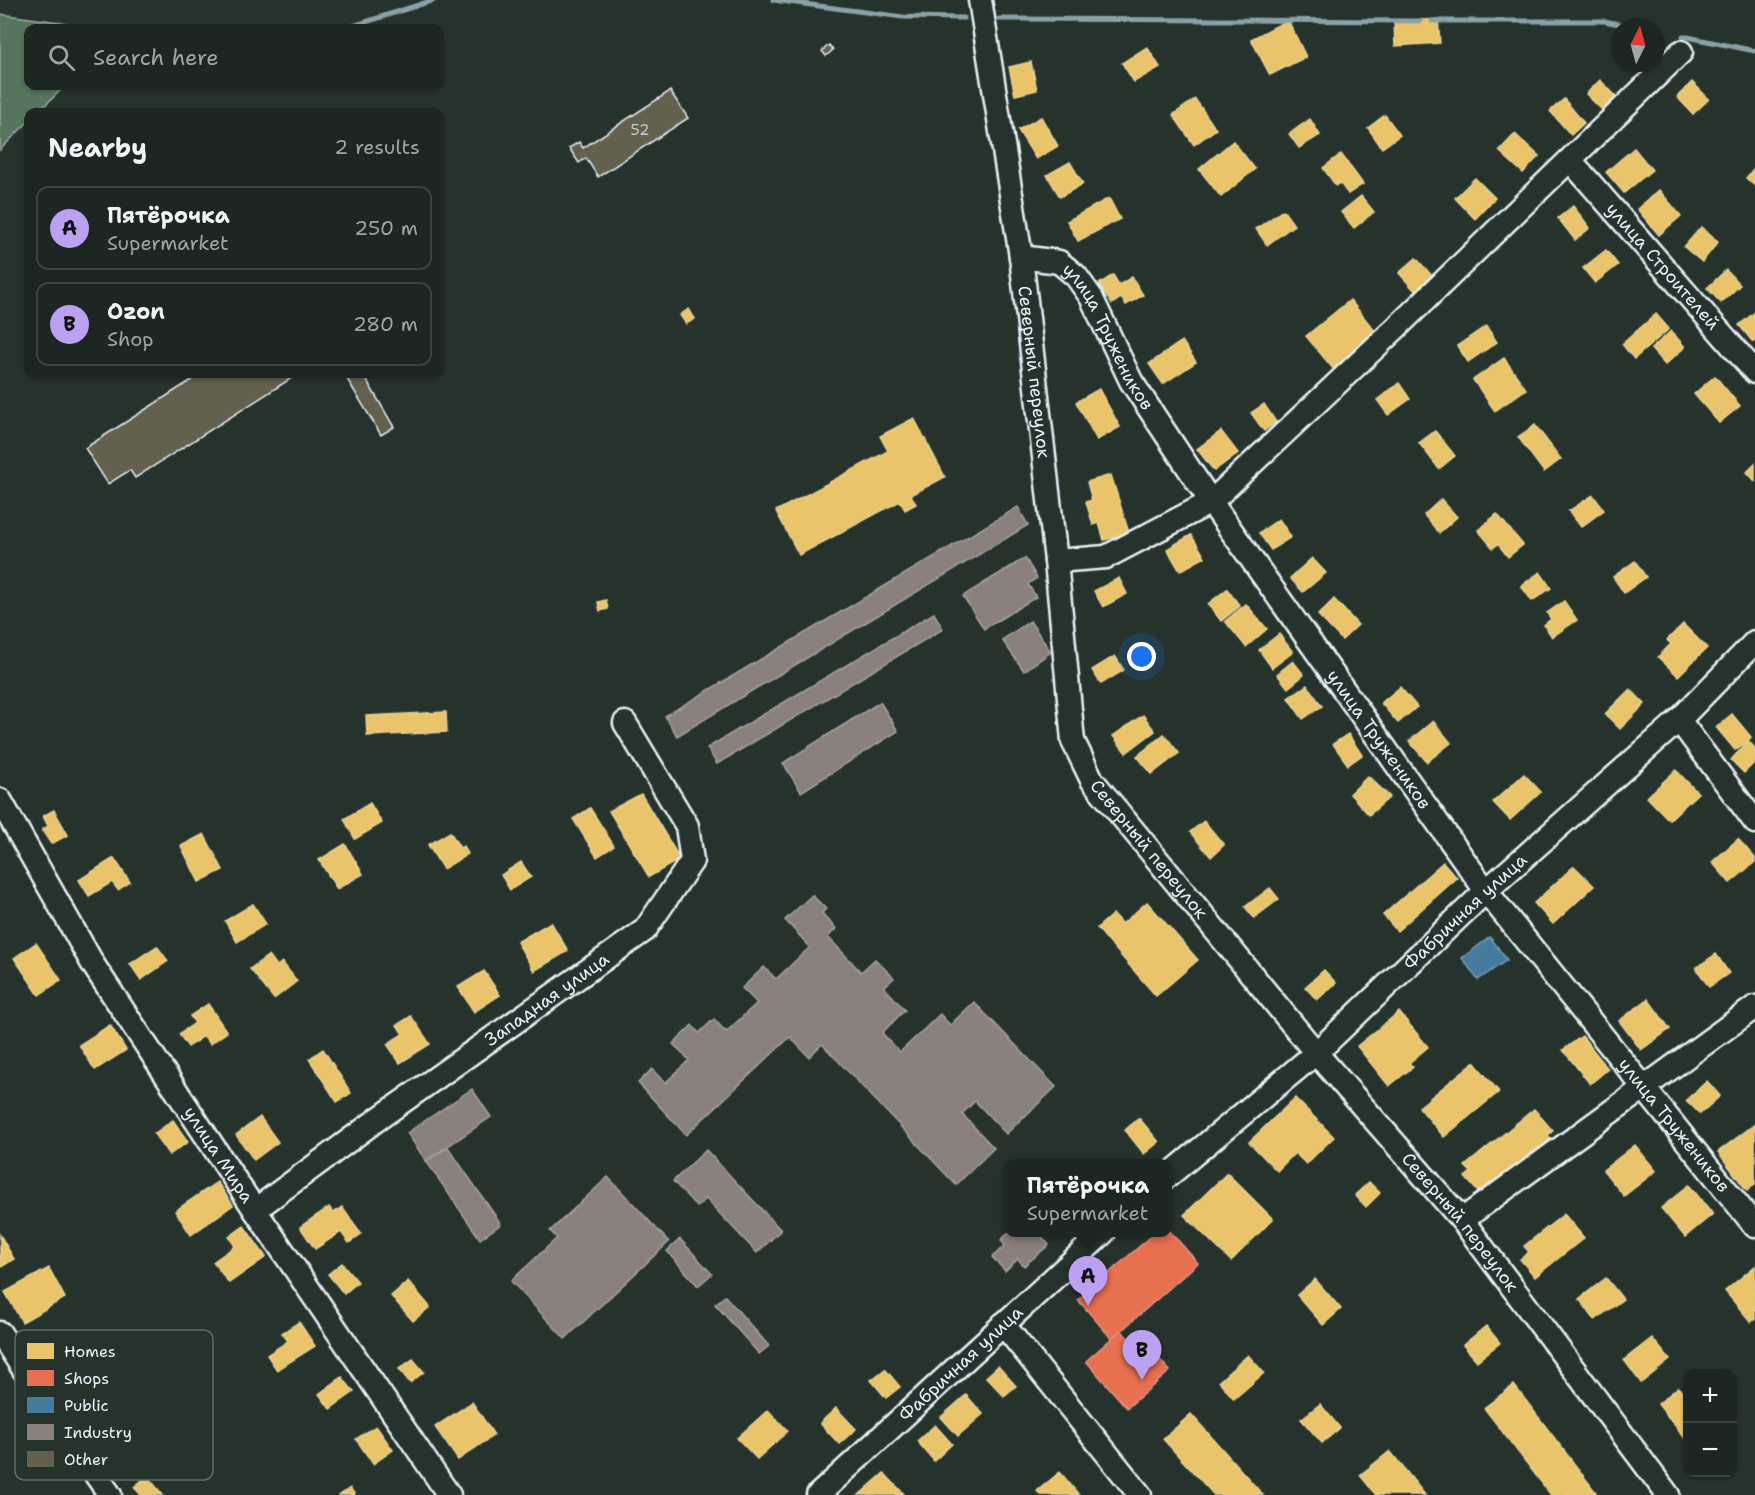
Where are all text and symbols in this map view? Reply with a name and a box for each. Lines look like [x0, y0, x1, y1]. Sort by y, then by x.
north arrow [1611, 18, 1665, 72]
search box [24, 24, 444, 90]
icon: search [45, 41, 78, 74]
text: Search here [93, 43, 219, 72]
house number: 52 [631, 120, 649, 140]
text: Nearby [48, 130, 147, 165]
text: 2 results [334, 134, 420, 160]
street label: улица Строителей [1600, 197, 1725, 335]
text: Пятёрочка [107, 201, 230, 230]
text: A [62, 215, 77, 241]
text: 250 m [354, 215, 418, 241]
text: Supermarket [107, 230, 229, 256]
street label: улица Тружеников [1057, 258, 1159, 415]
street label: Северный переулок [1012, 285, 1056, 460]
text: Ozon [107, 297, 165, 326]
text: B [63, 311, 76, 337]
text: 280 m [353, 311, 418, 337]
text: Shop [107, 326, 154, 352]
your location [1127, 642, 1156, 671]
street label: улица Тружеников [1321, 665, 1436, 814]
street label: Северный переулок [1085, 775, 1213, 924]
street label: Фабричная улица [1398, 848, 1532, 975]
street label: Западная улица [480, 947, 614, 1052]
street label: улица Тружеников [1613, 1053, 1735, 1197]
street label: улица Мира [178, 1102, 259, 1208]
street label: Северный переулок [1396, 1147, 1524, 1297]
popup [1004, 1159, 1172, 1237]
text: Пятёрочка [1027, 1171, 1149, 1200]
text: Supermarket [1027, 1200, 1148, 1226]
pin: A [1068, 1256, 1108, 1306]
street label: Фабричная улица [894, 1300, 1028, 1427]
legend [15, 1330, 213, 1480]
pin: B [1122, 1330, 1162, 1380]
text: Homes [64, 1341, 116, 1362]
text: Shops [64, 1368, 109, 1389]
map controls [1683, 1369, 1737, 1477]
button: + [1683, 1369, 1737, 1423]
text: Public [64, 1395, 109, 1416]
text: Industry [64, 1422, 132, 1443]
button: − [1683, 1423, 1737, 1477]
text: Other [64, 1449, 108, 1470]

